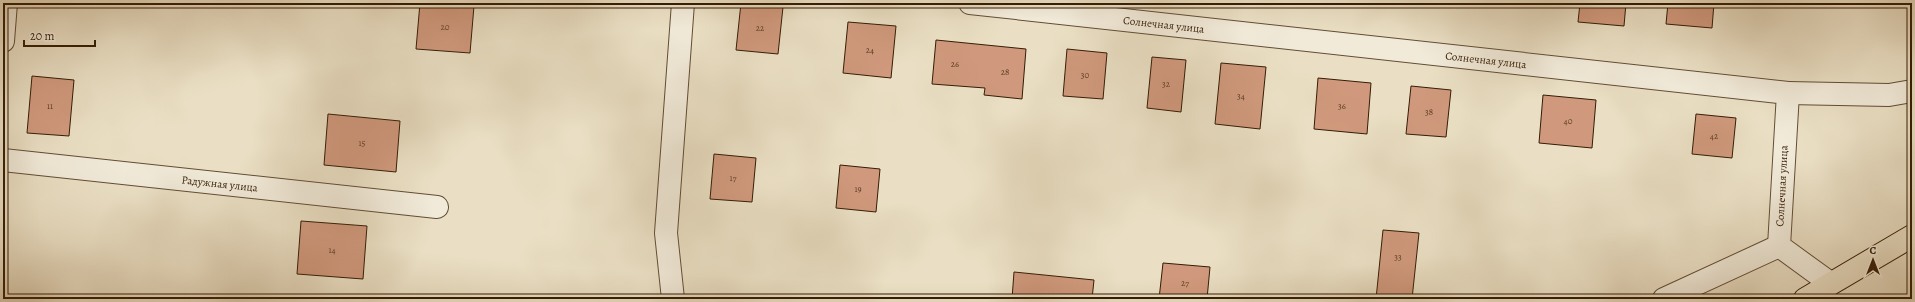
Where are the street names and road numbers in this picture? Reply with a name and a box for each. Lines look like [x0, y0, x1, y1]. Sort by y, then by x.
street label: Солнечная улица [1122, 12, 1206, 36]
street label: Солнечная улица [1445, 48, 1528, 72]
street label: Солнечная улица [1772, 144, 1792, 227]
street label: Радужная улица [181, 172, 260, 195]

